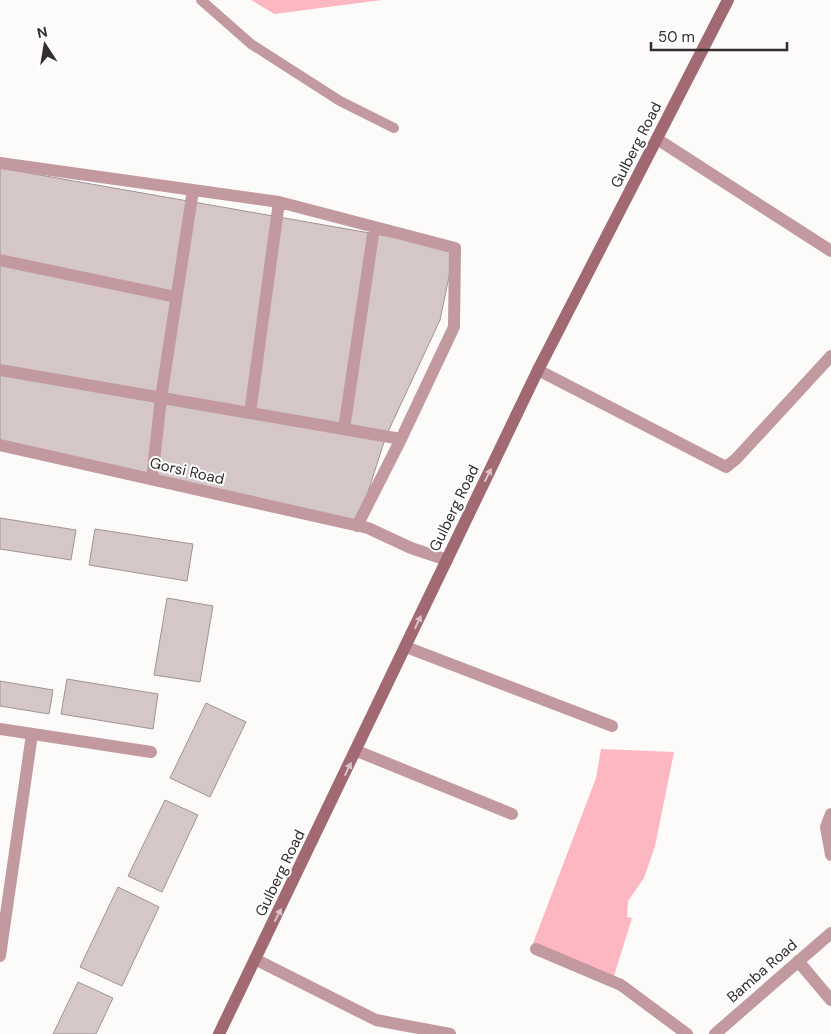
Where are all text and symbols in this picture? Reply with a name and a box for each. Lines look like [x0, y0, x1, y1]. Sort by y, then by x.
north arrow [20, 20, 70, 70]
scale bar [651, 20, 787, 52]
text: N [35, 22, 49, 42]
text: 50 m [658, 27, 695, 47]
street label: Gulberg Road [606, 99, 666, 191]
street label: Gorsi Road [148, 453, 226, 489]
street label: Gulberg Road [424, 461, 484, 555]
one-way arrow [484, 468, 492, 483]
one-way arrow [414, 615, 422, 629]
one-way arrow [344, 762, 352, 776]
street label: Gulberg Road [250, 826, 310, 920]
one-way arrow [274, 908, 282, 922]
street label: Bamba Road [723, 935, 801, 1007]

